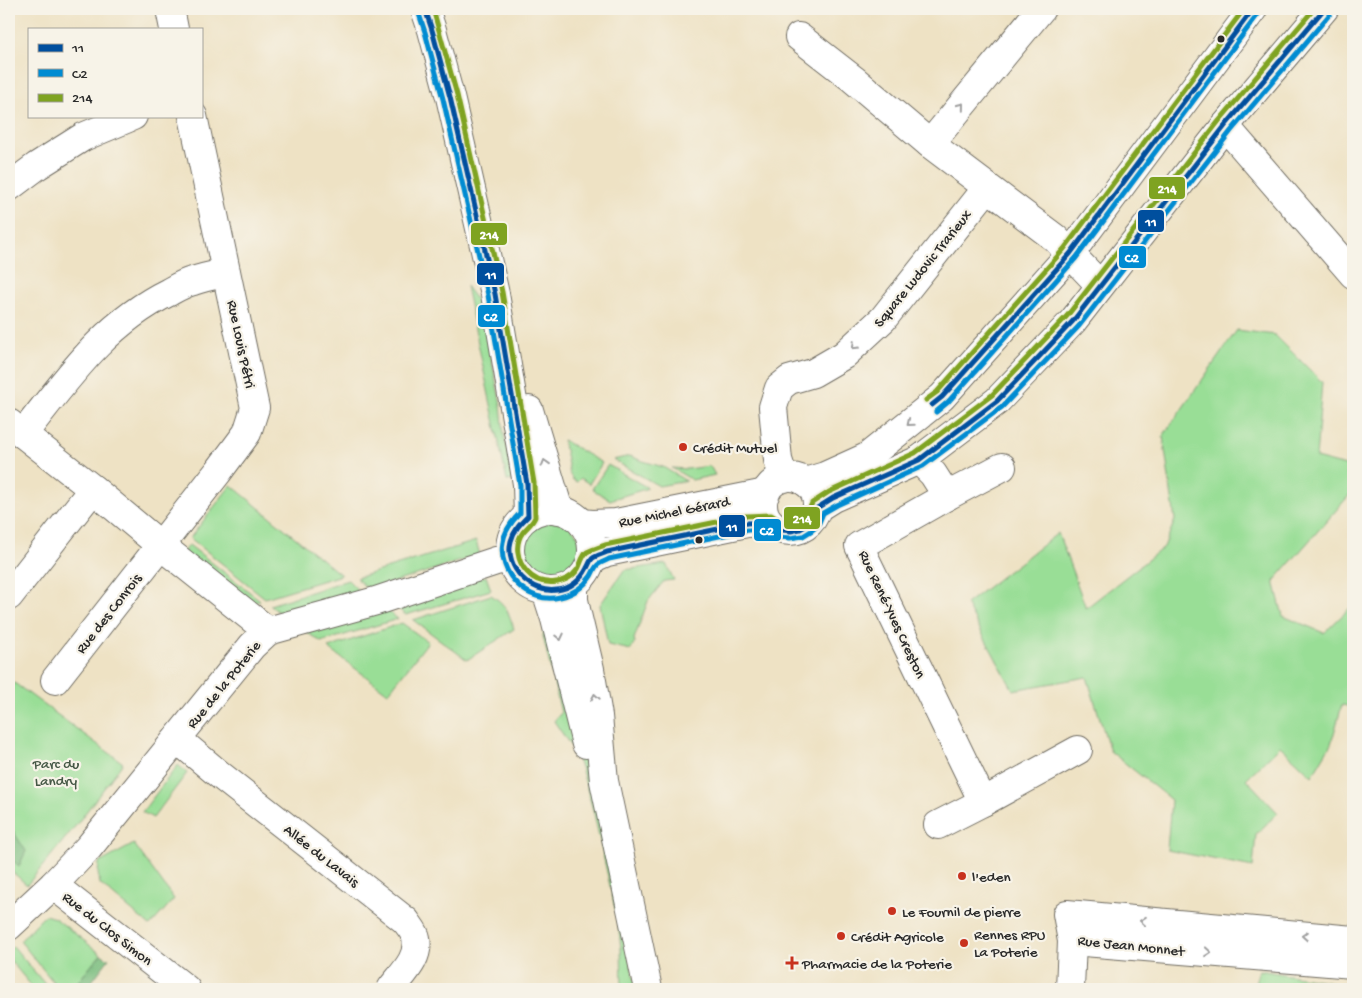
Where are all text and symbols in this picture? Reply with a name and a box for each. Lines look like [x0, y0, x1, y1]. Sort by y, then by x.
legend [28, 28, 202, 118]
unlabelled marker [1216, 34, 1226, 44]
text: 11 [71, 40, 84, 58]
text: C2 [72, 66, 87, 84]
text: 214 [72, 90, 93, 108]
one-way arrow [956, 103, 965, 112]
line badge: 214 [1148, 176, 1186, 200]
text: 214 [1157, 182, 1177, 199]
street label: Square Ludovic Trarieux [871, 207, 977, 332]
line badge: 11 [1137, 209, 1165, 233]
text: 11 [1144, 215, 1157, 232]
line badge: 214 [470, 222, 508, 246]
text: 214 [479, 228, 499, 245]
line badge: C2 [1118, 245, 1147, 269]
text: C2 [1124, 251, 1139, 268]
line badge: 11 [476, 262, 505, 286]
text: 11 [484, 268, 497, 285]
street label: Rue Louis Pétri [222, 299, 258, 390]
line badge: C2 [477, 304, 506, 328]
text: C2 [483, 310, 498, 327]
one-way arrow [851, 340, 860, 349]
one-way arrow [907, 417, 916, 426]
place label: Crédit Mutuel [693, 440, 778, 458]
marker: Crédit Mutuel [677, 441, 689, 453]
one-way arrow [540, 460, 550, 468]
street label: Rue Michel Gérard [617, 493, 733, 533]
line badge: 214 [783, 506, 821, 530]
text: 214 [792, 512, 812, 529]
line badge: 11 [718, 514, 746, 538]
line badge: C2 [753, 518, 782, 542]
text: 11 [725, 520, 738, 537]
text: C2 [759, 524, 774, 541]
unlabelled marker [694, 535, 704, 545]
street label: Rue René-Yves Creston [854, 548, 929, 682]
street label: Rue des Conrois [73, 570, 147, 658]
one-way arrow [554, 633, 565, 642]
street label: Rue de la Poterie [184, 638, 266, 733]
one-way arrow [590, 693, 600, 702]
park label: Parc du Landry [32, 756, 79, 791]
street label: Allée du Lavais [279, 821, 363, 892]
place label: l'eden [972, 869, 1011, 887]
marker: l'eden [956, 870, 968, 882]
street label: Rue du Clos Simon [58, 889, 156, 970]
place label: Le Fournil de pierre [902, 904, 1021, 922]
marker: Le Fournil de pierre [886, 905, 898, 917]
one-way arrow [1139, 916, 1147, 927]
place label: Rennes RPU La Poterie [974, 927, 1046, 962]
place label: Crédit Agricole [851, 929, 944, 947]
marker: Crédit Agricole [835, 930, 847, 942]
one-way arrow [1300, 931, 1308, 942]
street label: Rue Jean Monnet [1077, 932, 1187, 962]
marker: Rennes RPU La Poterie [958, 937, 970, 949]
one-way arrow [1204, 946, 1212, 957]
place label: Pharmacie de la Poterie [801, 956, 952, 974]
marker: Pharmacie de la Poterie [786, 957, 798, 969]

